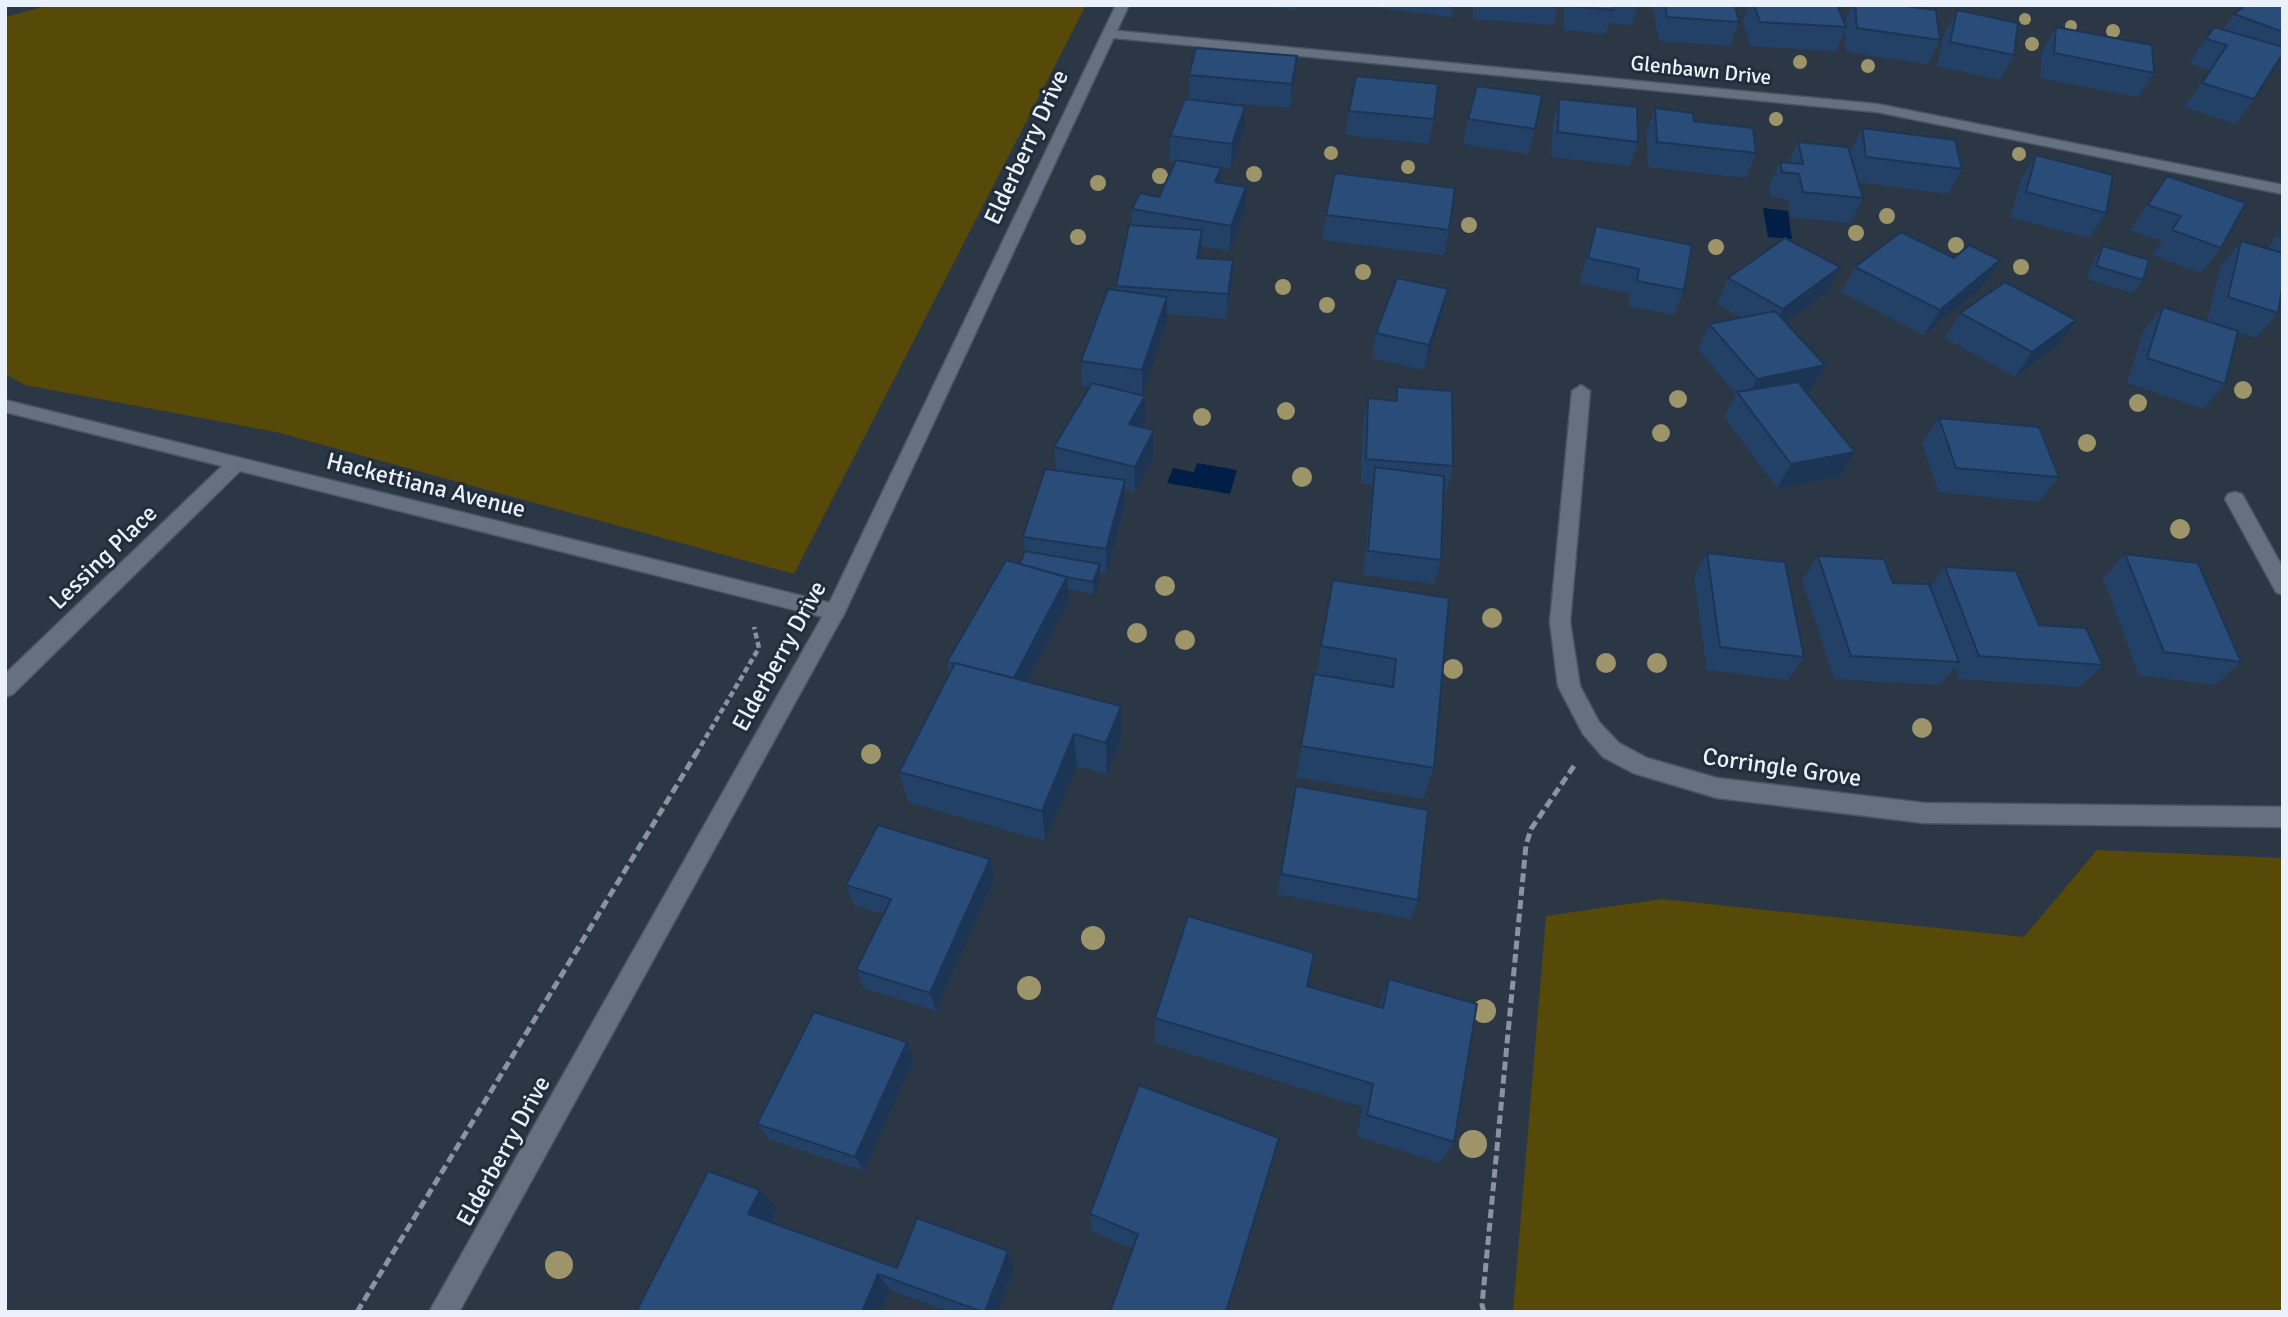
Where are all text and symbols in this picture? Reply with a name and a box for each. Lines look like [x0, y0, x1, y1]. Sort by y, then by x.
street label: Glenbawn Drive [1629, 50, 1773, 90]
street label: Elderberry Drive [977, 65, 1075, 229]
street label: Hackettiana Avenue [323, 446, 529, 524]
street label: Lessing Place [43, 498, 163, 616]
street label: Elderberry Drive [725, 576, 833, 736]
street label: Corringle Grove [1701, 741, 1863, 793]
street label: Elderberry Drive [449, 1071, 557, 1231]

